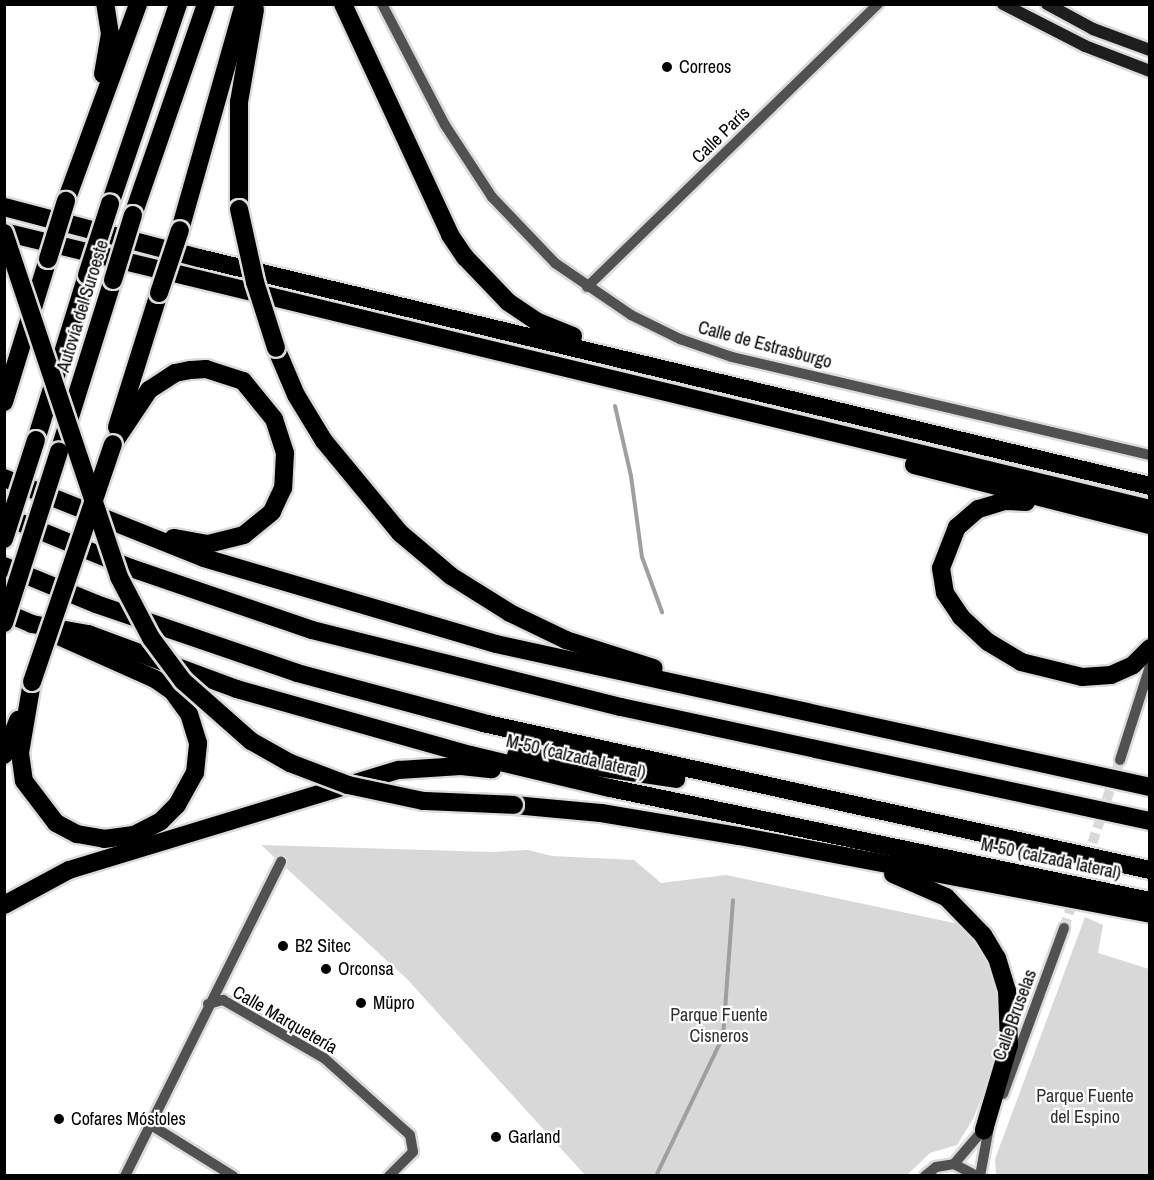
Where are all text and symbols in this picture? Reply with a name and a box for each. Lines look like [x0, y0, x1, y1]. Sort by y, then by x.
place label: Correos [679, 56, 731, 78]
marker: Correos [660, 60, 674, 74]
street label: Calle París [688, 102, 754, 168]
street label: Autovía del Suroeste [53, 237, 113, 375]
street label: Calle de Estrasburgo [696, 317, 834, 373]
street label: M-50 (calzada lateral) [504, 730, 648, 784]
street label: M-50 (calzada lateral) [979, 834, 1123, 884]
place label: B2 Sitec [295, 935, 351, 957]
marker: B2 Sitec [276, 939, 290, 953]
place label: Orconsa [338, 958, 394, 980]
marker: Orconsa [319, 962, 333, 976]
street label: Calle Bruselas [989, 967, 1041, 1063]
street label: Calle Marquetería [229, 981, 341, 1059]
place label: Müpro [373, 992, 415, 1014]
marker: Müpro [354, 996, 368, 1010]
park label: Parque Fuente Cisneros [670, 1005, 768, 1048]
park label: Parque Fuente del Espino [1036, 1086, 1134, 1128]
place label: Cofares Móstoles [71, 1108, 186, 1130]
marker: Cofares Móstoles [52, 1112, 66, 1126]
place label: Garland [508, 1126, 561, 1148]
marker: Garland [489, 1130, 503, 1144]

